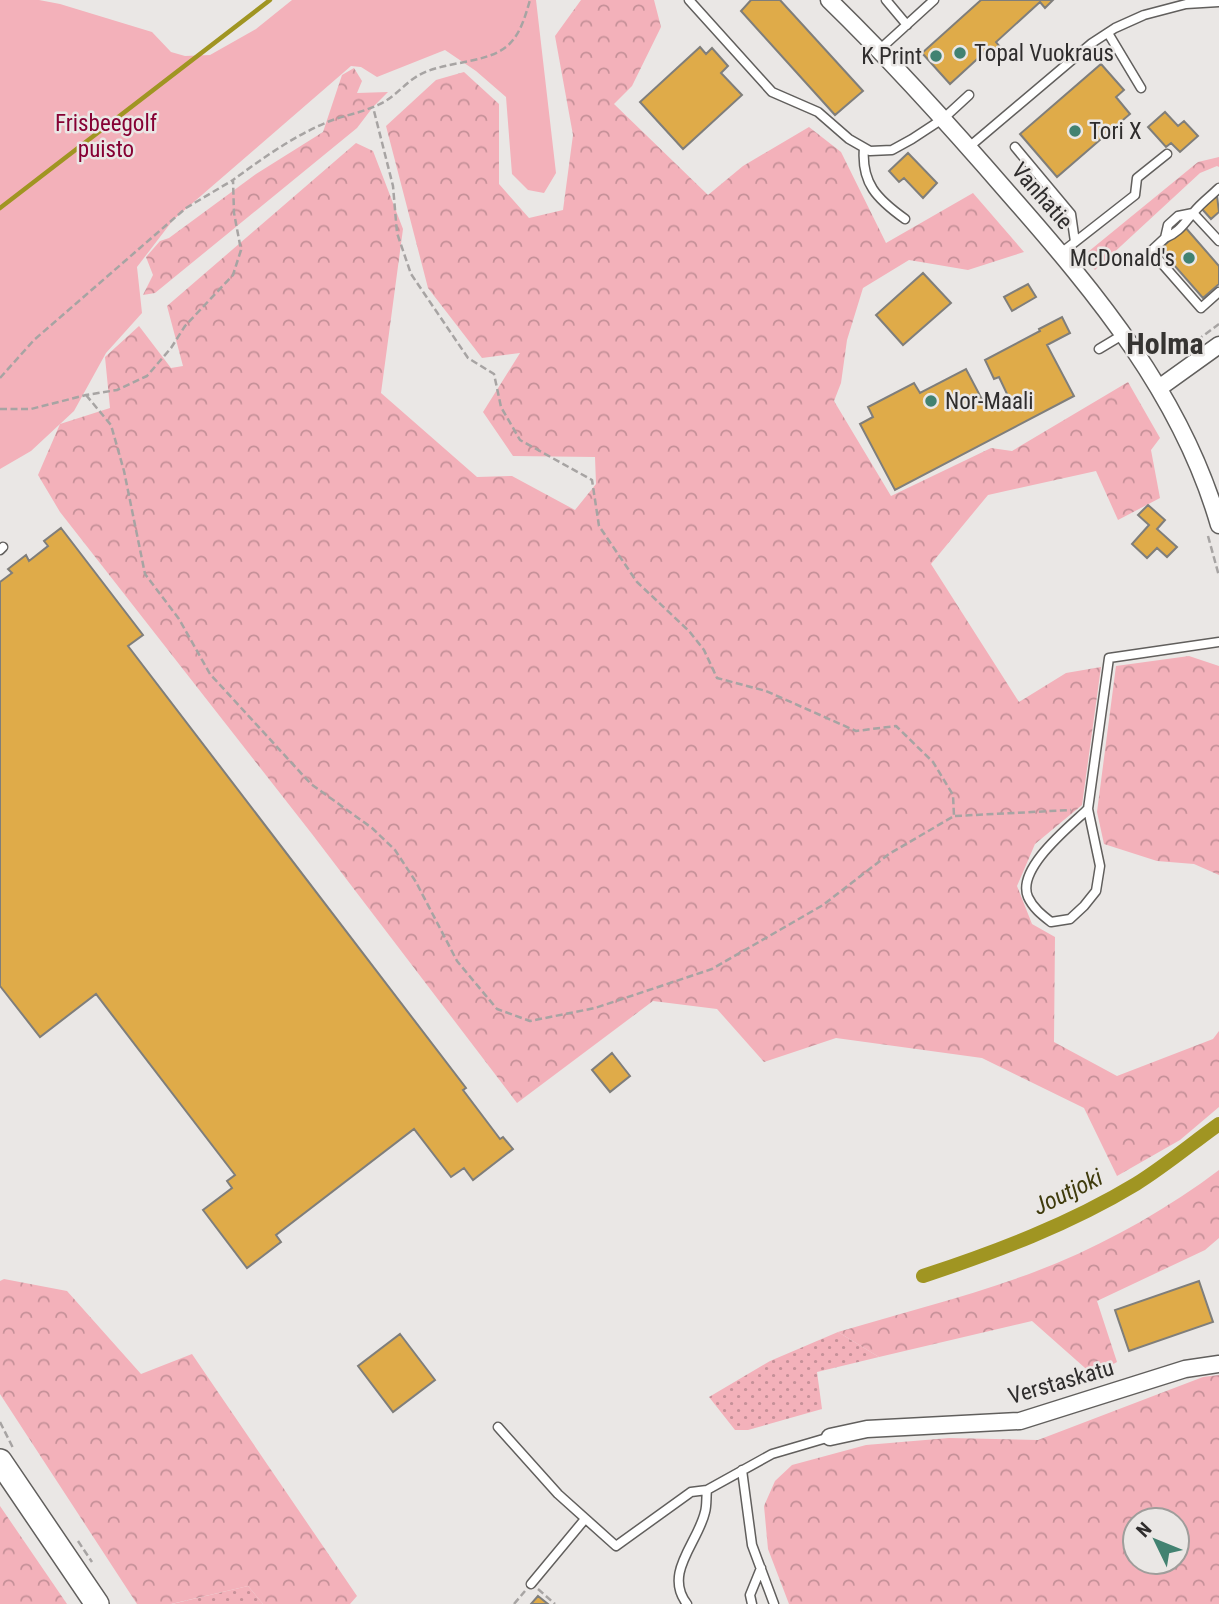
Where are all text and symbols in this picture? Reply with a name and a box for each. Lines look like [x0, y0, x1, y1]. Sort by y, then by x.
place label: Topal Vuokraus [974, 40, 1114, 67]
place label: K Print [861, 43, 922, 70]
marker: Topal Vuokraus [952, 45, 968, 61]
marker: K Print [928, 48, 944, 64]
park label: Frisbeegolf puisto [55, 110, 158, 163]
place label: Tori X [1089, 118, 1142, 145]
marker: Tori X [1067, 123, 1083, 139]
street label: Vanhatie [1006, 157, 1078, 235]
place label: McDonald's [1070, 245, 1175, 272]
marker: McDonald's [1181, 250, 1197, 266]
district label: Holma [1126, 326, 1204, 361]
place label: Nor-Maali [945, 388, 1033, 415]
marker: Nor-Maali [923, 393, 939, 409]
water label: Joutjoki [1029, 1163, 1108, 1221]
street label: Verstaskatu [1005, 1354, 1117, 1410]
north arrow [1121, 1506, 1191, 1576]
text: N [1132, 1518, 1156, 1542]

